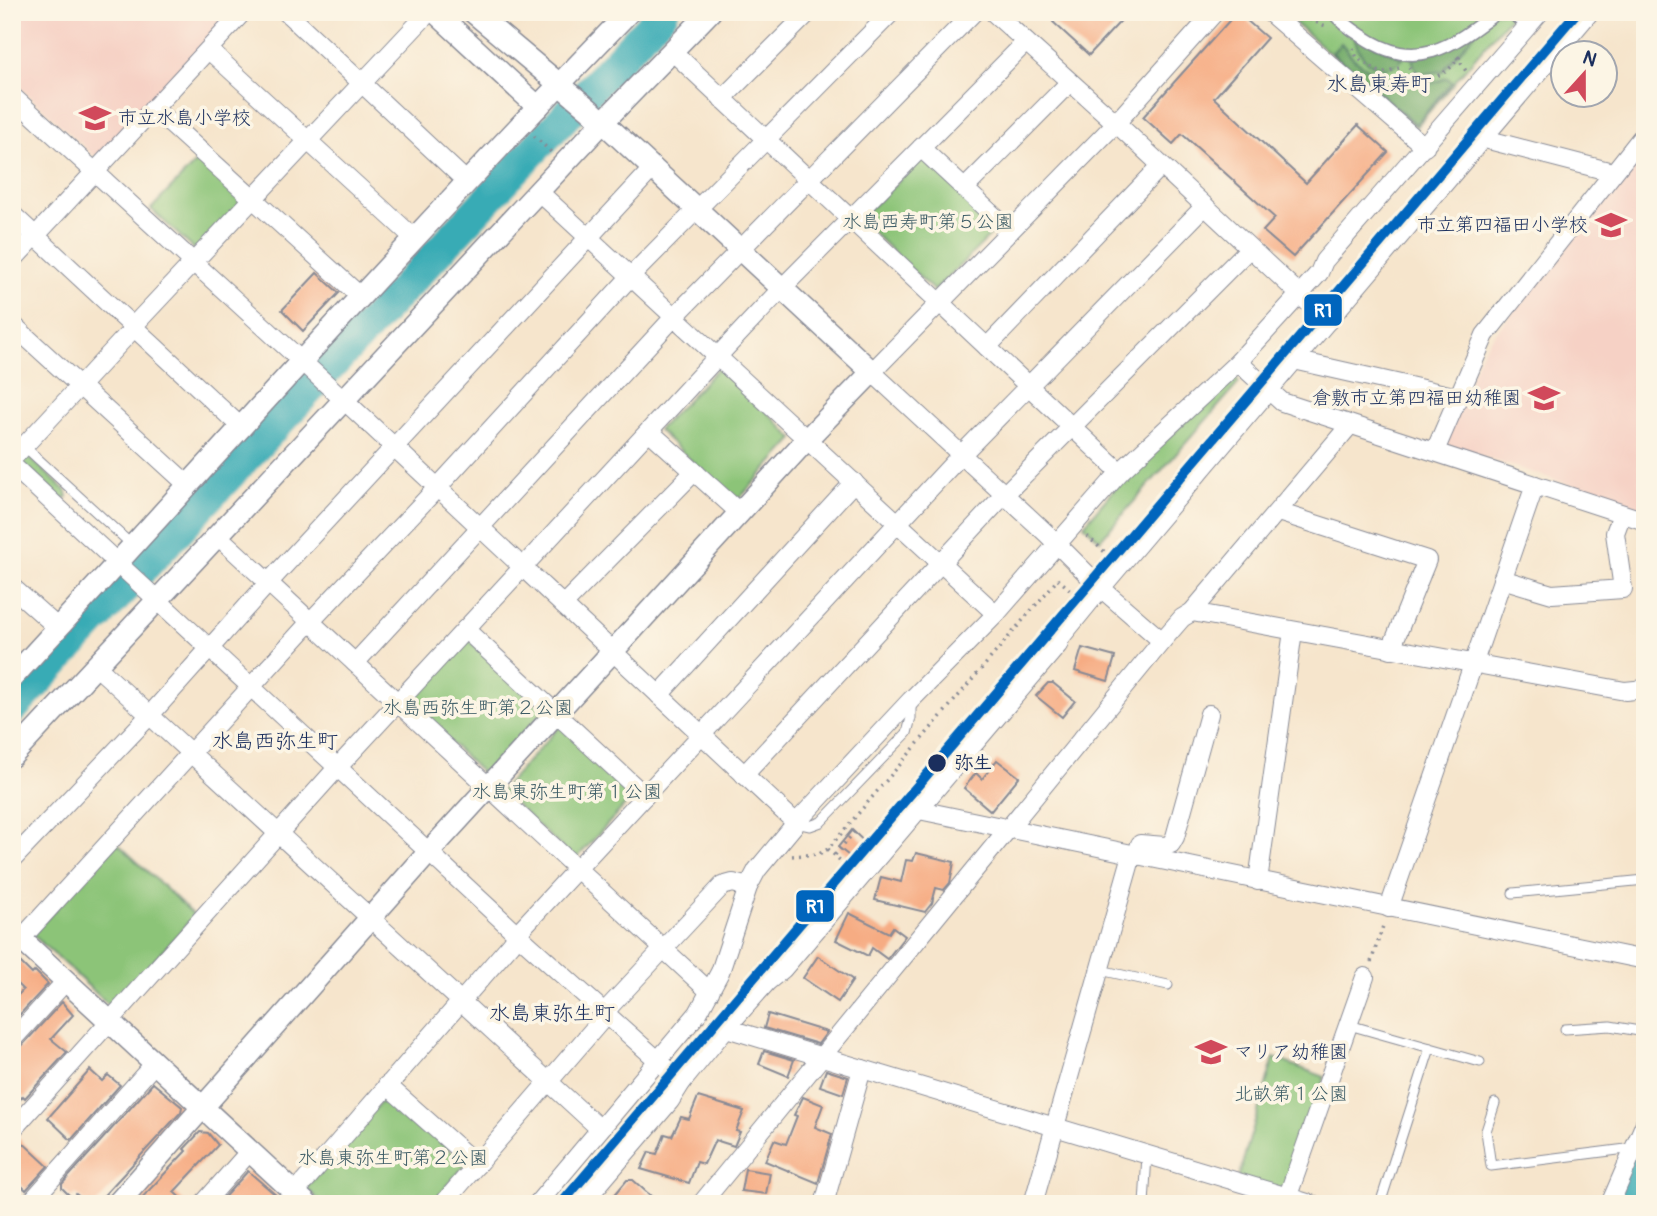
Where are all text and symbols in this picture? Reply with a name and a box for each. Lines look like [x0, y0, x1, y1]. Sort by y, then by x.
north arrow [1548, 38, 1618, 108]
text: N [1579, 46, 1600, 73]
district label: 水島東寿町 [1327, 71, 1432, 98]
school or university icon: 市立水島小学校 [78, 101, 112, 135]
place label: 市立水島小学校 [118, 106, 251, 130]
school or university icon: 市立第四福田小学校 [1594, 208, 1628, 242]
park label: 水島西寿町第５公園 [842, 210, 1014, 234]
place label: 市立第四福田小学校 [1417, 213, 1588, 237]
line badge: R1 [1303, 293, 1343, 327]
text: R1 [1314, 299, 1332, 323]
school or university icon: 倉敷市立第四福田幼稚園 [1527, 381, 1561, 415]
place label: 倉敷市立第四福田幼稚園 [1312, 386, 1521, 410]
park label: 水島西弥生町第２公園 [383, 696, 573, 720]
district label: 水島西弥生町 [212, 728, 338, 755]
place label: 弥生 [954, 751, 992, 775]
marker: 弥生 [926, 752, 948, 774]
park label: 水島東弥生町第１公園 [472, 780, 662, 804]
line badge: R1 [795, 889, 835, 923]
text: R1 [806, 895, 824, 919]
district label: 水島東弥生町 [489, 1000, 615, 1027]
school or university icon: マリア幼稚園 [1194, 1035, 1228, 1069]
place label: マリア幼稚園 [1234, 1040, 1348, 1064]
park label: 北畝第１公園 [1234, 1082, 1348, 1106]
park label: 水島東弥生町第２公園 [298, 1146, 488, 1170]

